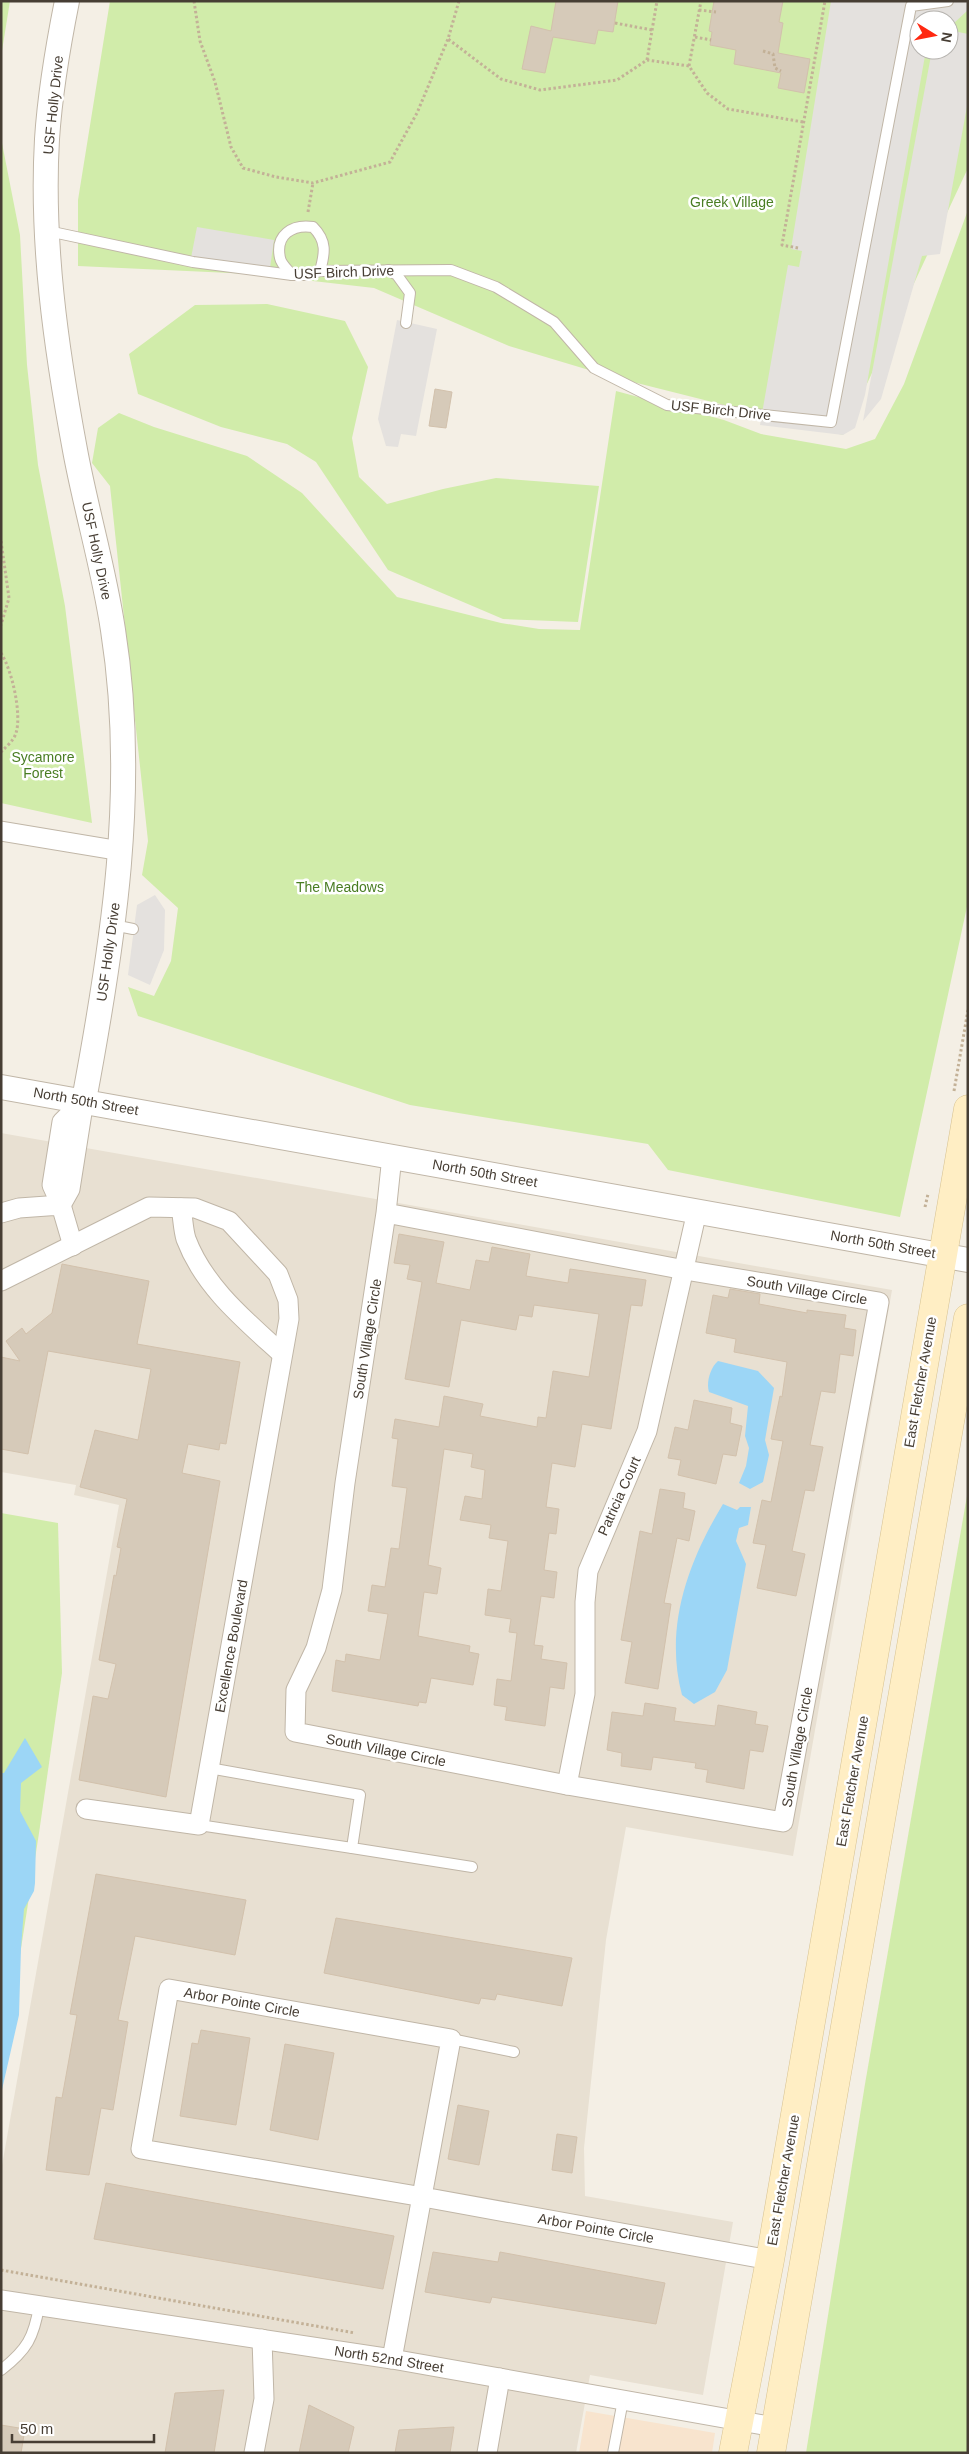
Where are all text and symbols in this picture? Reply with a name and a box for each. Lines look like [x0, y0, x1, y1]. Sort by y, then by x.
north arrow [909, 10, 959, 60]
text: N [938, 31, 956, 44]
street label: USF Holly Drive [40, 54, 66, 155]
park label: Greek Village [690, 194, 774, 210]
street label: USF Birch Drive [294, 262, 395, 282]
street label: USF Birch Drive [670, 397, 772, 423]
street label: USF Holly Drive [79, 501, 115, 602]
park label: Sycamore Forest [11, 749, 75, 781]
park label: The Meadows [296, 879, 384, 895]
street label: USF Holly Drive [93, 901, 123, 1002]
street label: North 50th Street [32, 1084, 140, 1118]
street label: North 50th Street [431, 1156, 539, 1190]
street label: North 50th Street [829, 1227, 937, 1261]
street label: South Village Circle [746, 1273, 869, 1307]
street label: South Village Circle [350, 1277, 384, 1400]
street label: East Fletcher Avenue [901, 1315, 939, 1449]
street label: Patricia Court [594, 1454, 644, 1538]
street label: Excellence Boulevard [211, 1578, 251, 1714]
street label: South Village Circle [779, 1685, 816, 1808]
street label: East Fletcher Avenue [833, 1714, 871, 1848]
street label: South Village Circle [325, 1731, 448, 1770]
street label: Arbor Pointe Circle [183, 1984, 301, 2020]
street label: East Fletcher Avenue [764, 2113, 802, 2247]
street label: Arbor Pointe Circle [537, 2210, 655, 2246]
street label: North 52nd Street [333, 2342, 445, 2376]
scale bar [12, 2412, 155, 2444]
text: 50 m [20, 2420, 53, 2437]

